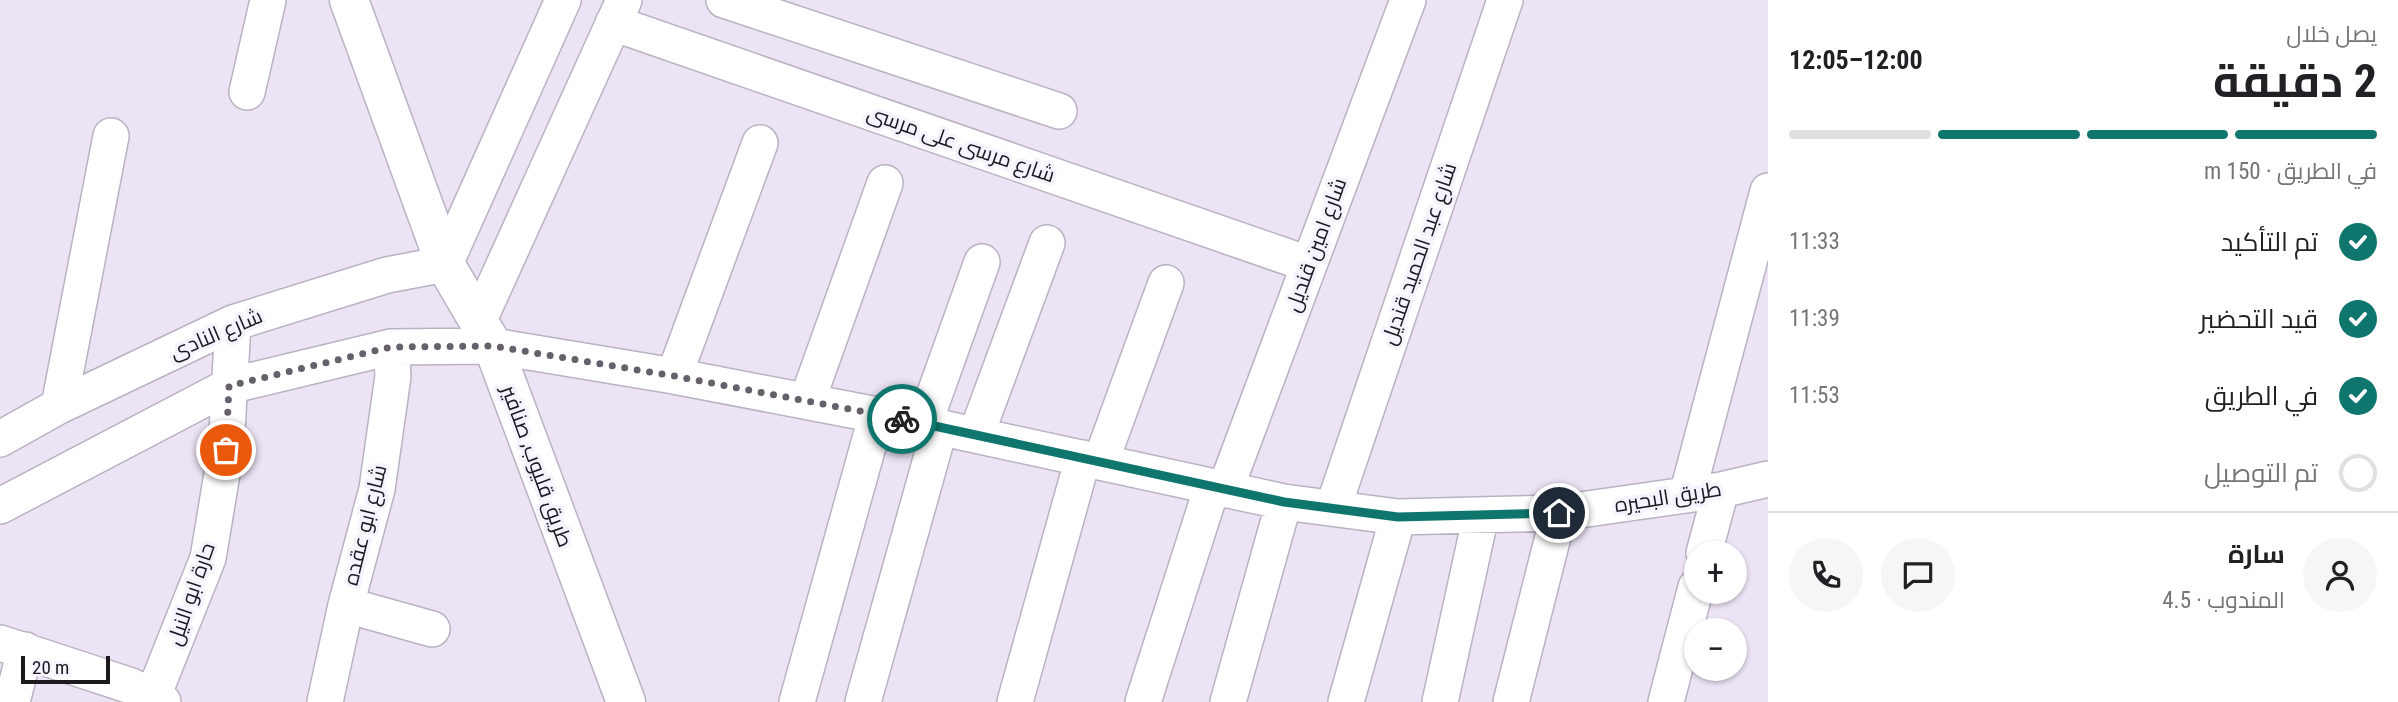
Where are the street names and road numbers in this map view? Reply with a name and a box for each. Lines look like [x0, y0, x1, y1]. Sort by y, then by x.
street label: شارع مرسى على مرسى [863, 101, 1058, 189]
street label: شارع عبد الحميد قنديل [1377, 160, 1463, 349]
street label: شارع امين قنديل [1281, 175, 1353, 316]
street label: شارع النادى [166, 304, 267, 366]
street label: طريق قليوب, صنافير [495, 381, 577, 551]
street label: شارع ابو عقده [338, 462, 393, 588]
street label: طريق البحيره [1613, 477, 1723, 518]
street label: حارة ابو النيل [162, 539, 221, 649]

